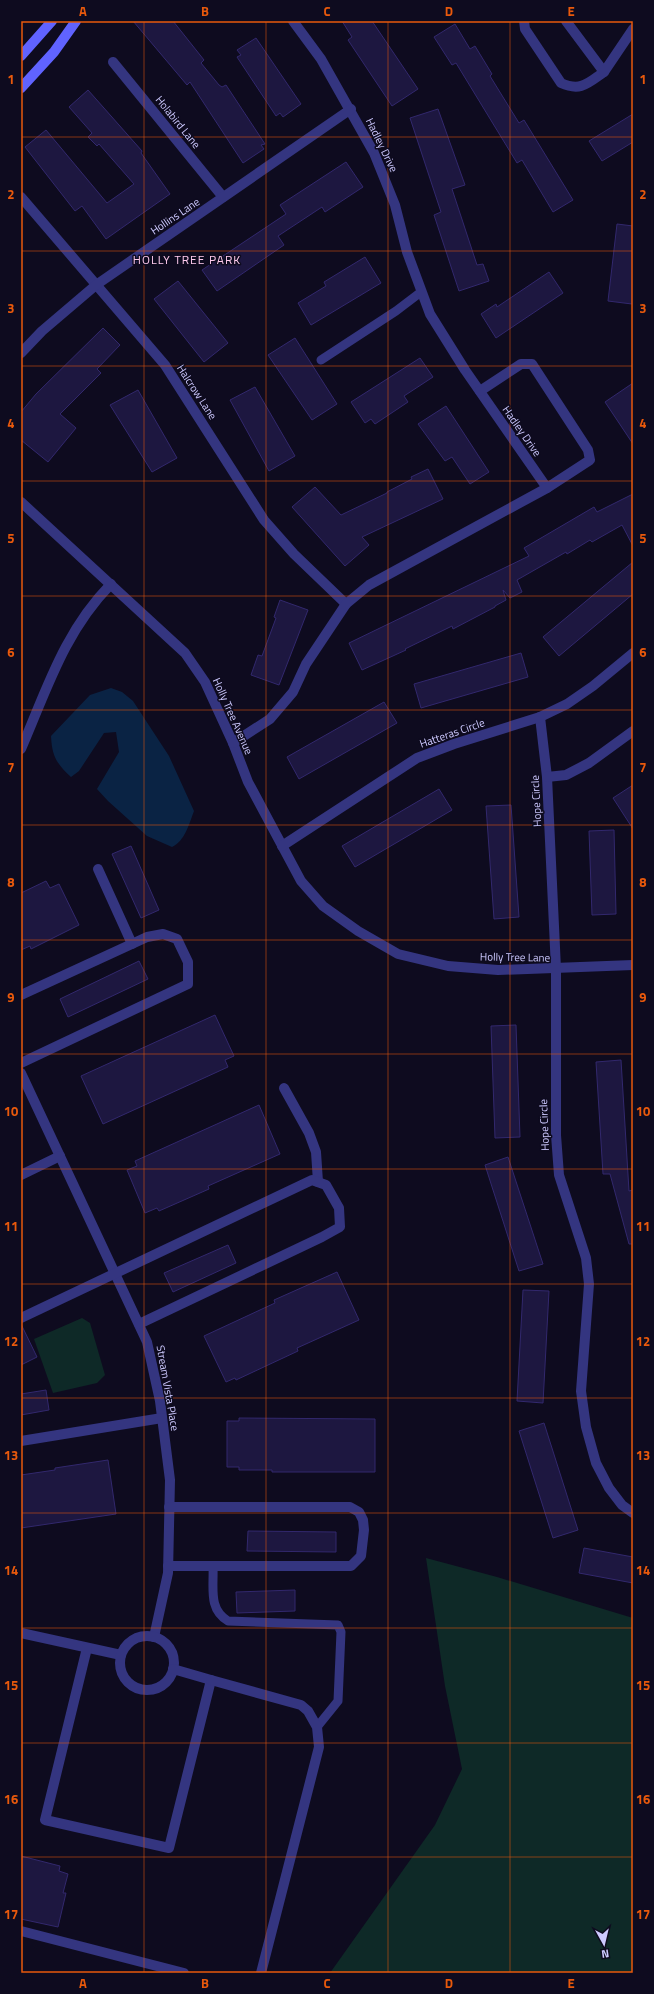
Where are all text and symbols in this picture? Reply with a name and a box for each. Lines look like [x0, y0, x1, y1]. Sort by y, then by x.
text: A [79, 1, 87, 21]
text: B [201, 1, 209, 21]
text: C [323, 1, 331, 21]
text: D [445, 1, 453, 21]
text: E [567, 1, 575, 21]
text: 1 [7, 69, 15, 89]
text: 1 [639, 69, 647, 89]
street label: Holabird Lane [152, 92, 204, 152]
street label: Hadley Drive [362, 115, 402, 175]
text: 2 [7, 184, 15, 204]
text: 2 [639, 184, 647, 204]
street label: Hollins Lane [147, 193, 203, 238]
district label: HOLLY TREE PARK [133, 250, 241, 269]
text: 3 [7, 298, 15, 318]
text: 3 [639, 298, 647, 318]
street label: Halcrow Lane [173, 361, 221, 423]
street label: Hadley Drive [499, 402, 546, 460]
text: 4 [7, 413, 15, 433]
text: 4 [639, 413, 647, 433]
text: 5 [7, 528, 15, 548]
text: 5 [639, 528, 647, 548]
text: 6 [7, 642, 15, 662]
text: 6 [639, 642, 647, 662]
street label: Holly Tree Avenue [209, 675, 257, 757]
street label: Hatteras Circle [417, 714, 487, 752]
text: 7 [7, 757, 15, 777]
text: 7 [639, 757, 647, 777]
street label: Hope Circle [527, 774, 545, 827]
text: 8 [7, 872, 15, 892]
text: 8 [639, 872, 647, 892]
street label: Holly Tree Lane [480, 948, 551, 966]
text: 9 [7, 987, 15, 1007]
text: 9 [639, 987, 647, 1007]
street label: Hope Circle [535, 1098, 553, 1151]
text: 10 [4, 1101, 18, 1121]
text: 10 [636, 1101, 650, 1121]
text: 11 [4, 1216, 18, 1236]
text: 11 [636, 1216, 650, 1236]
text: 12 [4, 1331, 18, 1351]
text: 12 [636, 1331, 650, 1351]
street label: Stream Vista Place [153, 1344, 183, 1433]
text: 13 [4, 1445, 18, 1465]
text: 13 [636, 1445, 650, 1465]
text: 14 [4, 1560, 18, 1580]
text: 14 [636, 1560, 650, 1580]
text: 15 [4, 1675, 18, 1695]
text: 15 [636, 1675, 650, 1695]
text: 16 [4, 1789, 18, 1809]
text: 16 [636, 1789, 650, 1809]
text: 17 [4, 1904, 18, 1924]
text: 17 [636, 1904, 650, 1924]
north arrow [584, 1924, 624, 1964]
text: N [601, 1945, 610, 1962]
text: A [79, 1973, 87, 1993]
text: B [201, 1973, 209, 1993]
text: C [323, 1973, 331, 1993]
text: D [445, 1973, 453, 1993]
text: E [567, 1973, 575, 1993]

